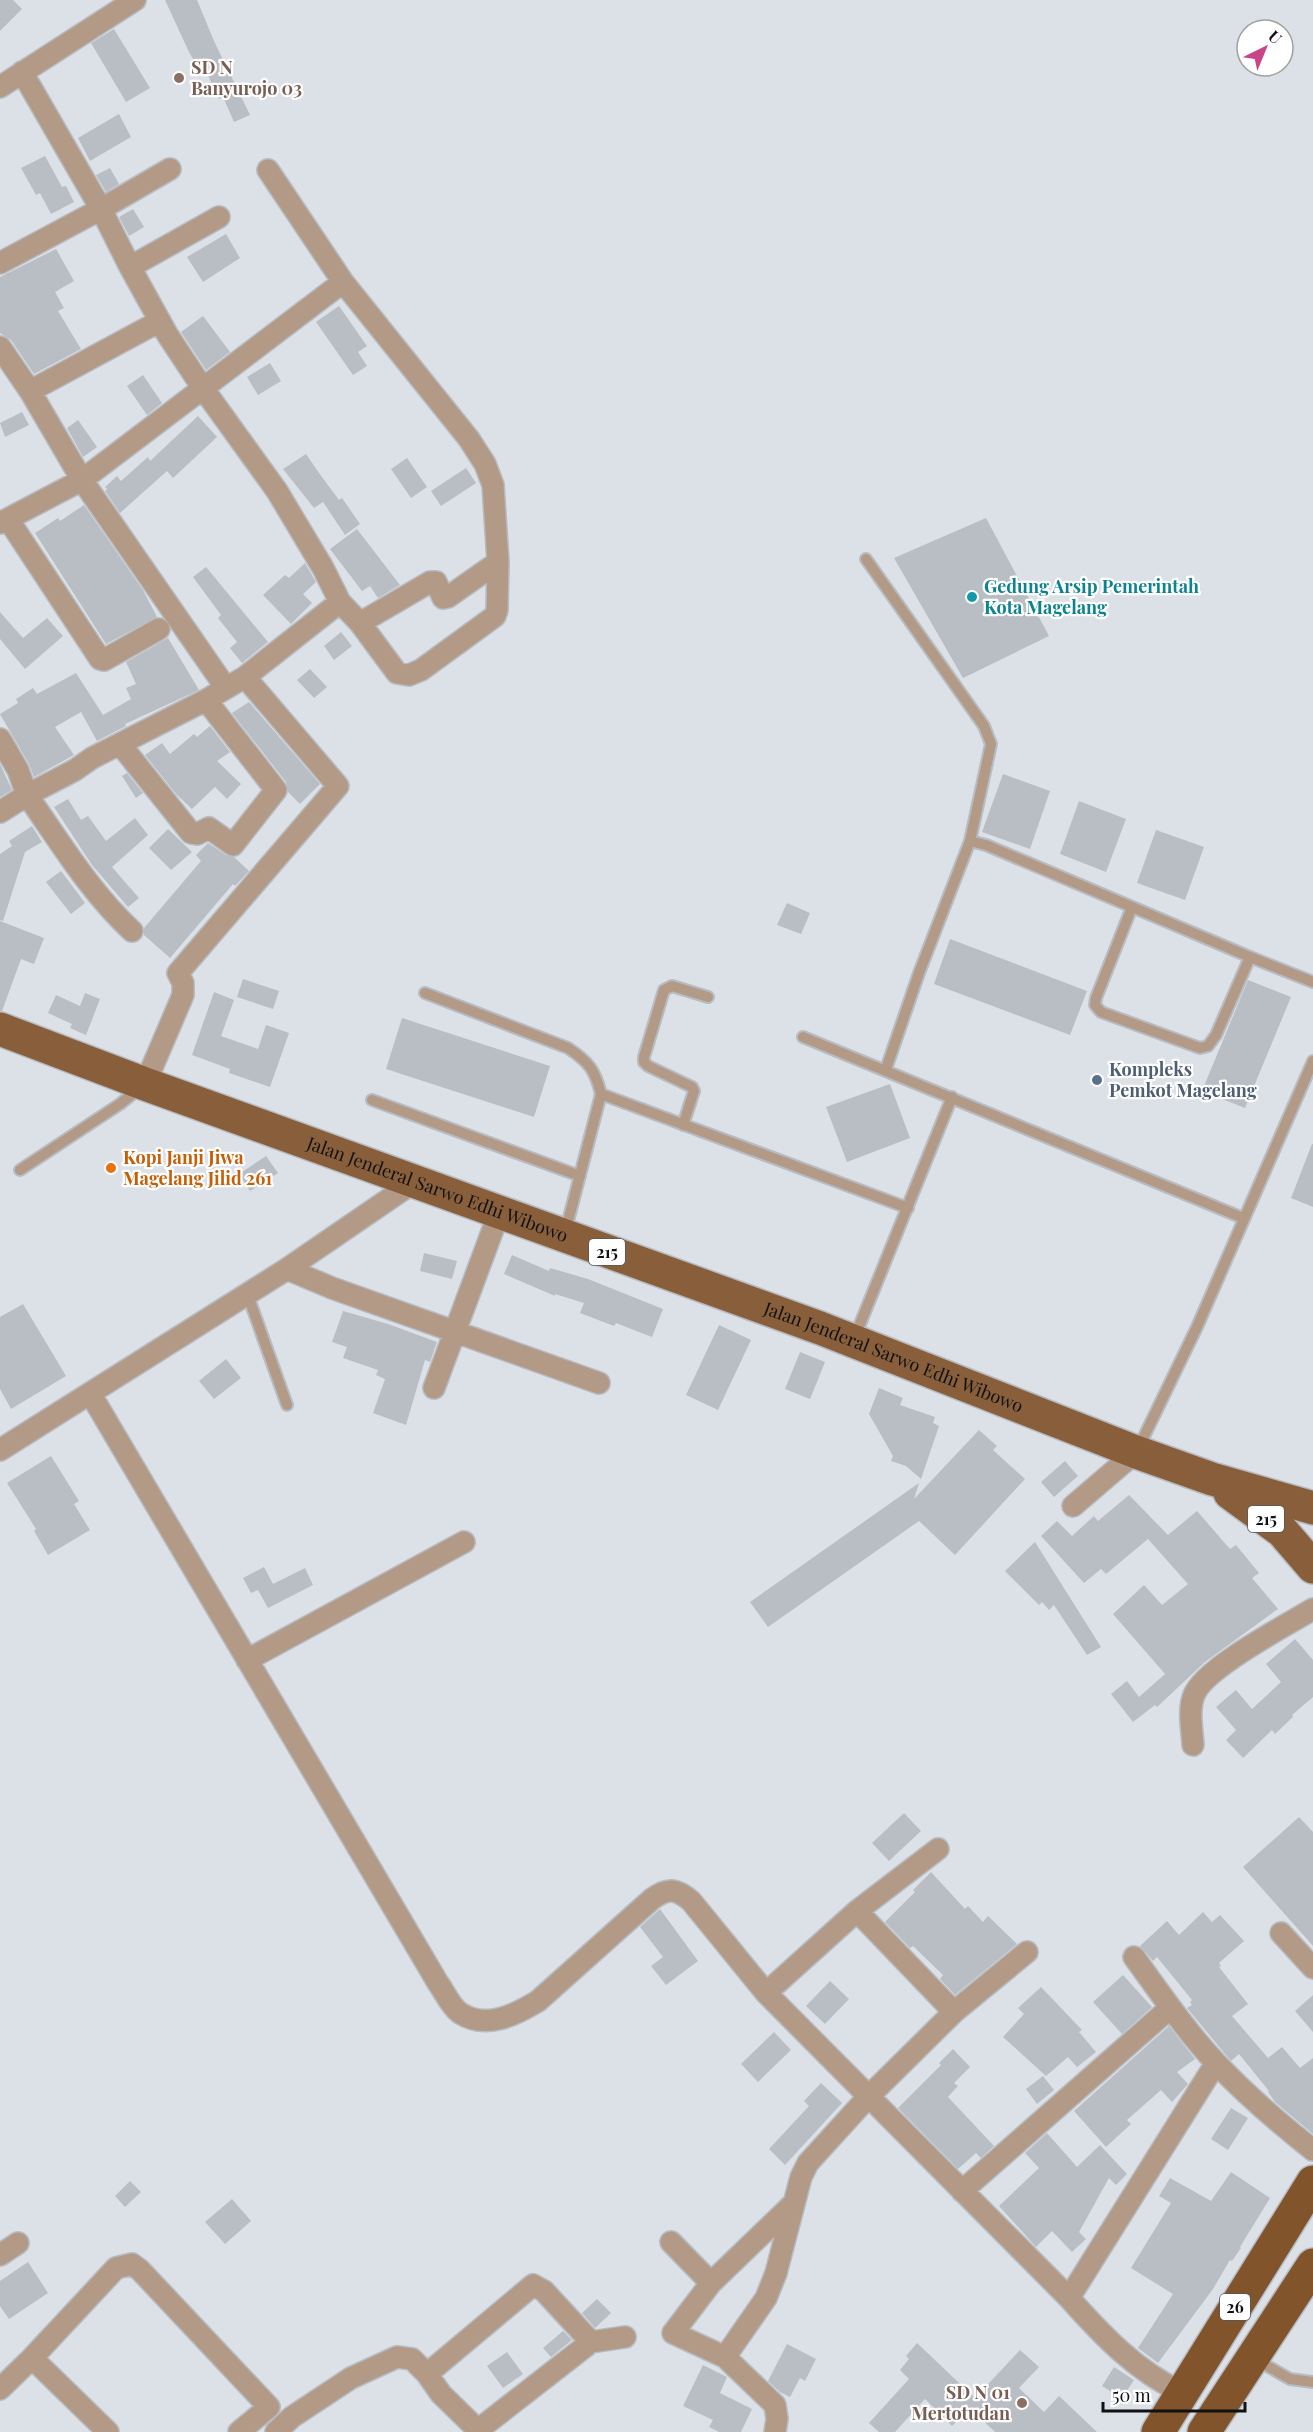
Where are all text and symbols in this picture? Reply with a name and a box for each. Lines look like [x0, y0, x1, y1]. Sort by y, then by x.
north arrow [1235, 18, 1295, 78]
text: U [1264, 25, 1287, 48]
place label: SD N Banyurojo 03 [191, 55, 302, 100]
marker: SD N Banyurojo 03 [172, 71, 186, 85]
place label: Gedung Arsip Pemerintah Kota Magelang [984, 574, 1199, 619]
marker: Gedung Arsip Pemerintah Kota Magelang [965, 590, 979, 604]
place label: Kompleks Pemkot Magelang [1109, 1057, 1257, 1102]
marker: Kompleks Pemkot Magelang [1090, 1073, 1104, 1087]
street label: Jalan Jenderal Sarwo Edhi Wibowo [303, 1130, 572, 1247]
place label: Kopi Janji Jiwa Magelang Jilid 261 [123, 1145, 272, 1190]
marker: Kopi Janji Jiwa Magelang Jilid 261 [104, 1161, 118, 1175]
road number: 215 [589, 1239, 625, 1265]
street label: Jalan Jenderal Sarwo Edhi Wibowo [760, 1295, 1027, 1418]
road number: 215 [1248, 1506, 1284, 1532]
road number: 26 [1220, 2294, 1250, 2320]
scale bar [1103, 2375, 1246, 2413]
place label: SD N 01 Mertotudan [911, 2380, 1010, 2425]
text: 50 m [1112, 2383, 1151, 2407]
marker: SD N 01 Mertotudan [1015, 2396, 1029, 2410]

